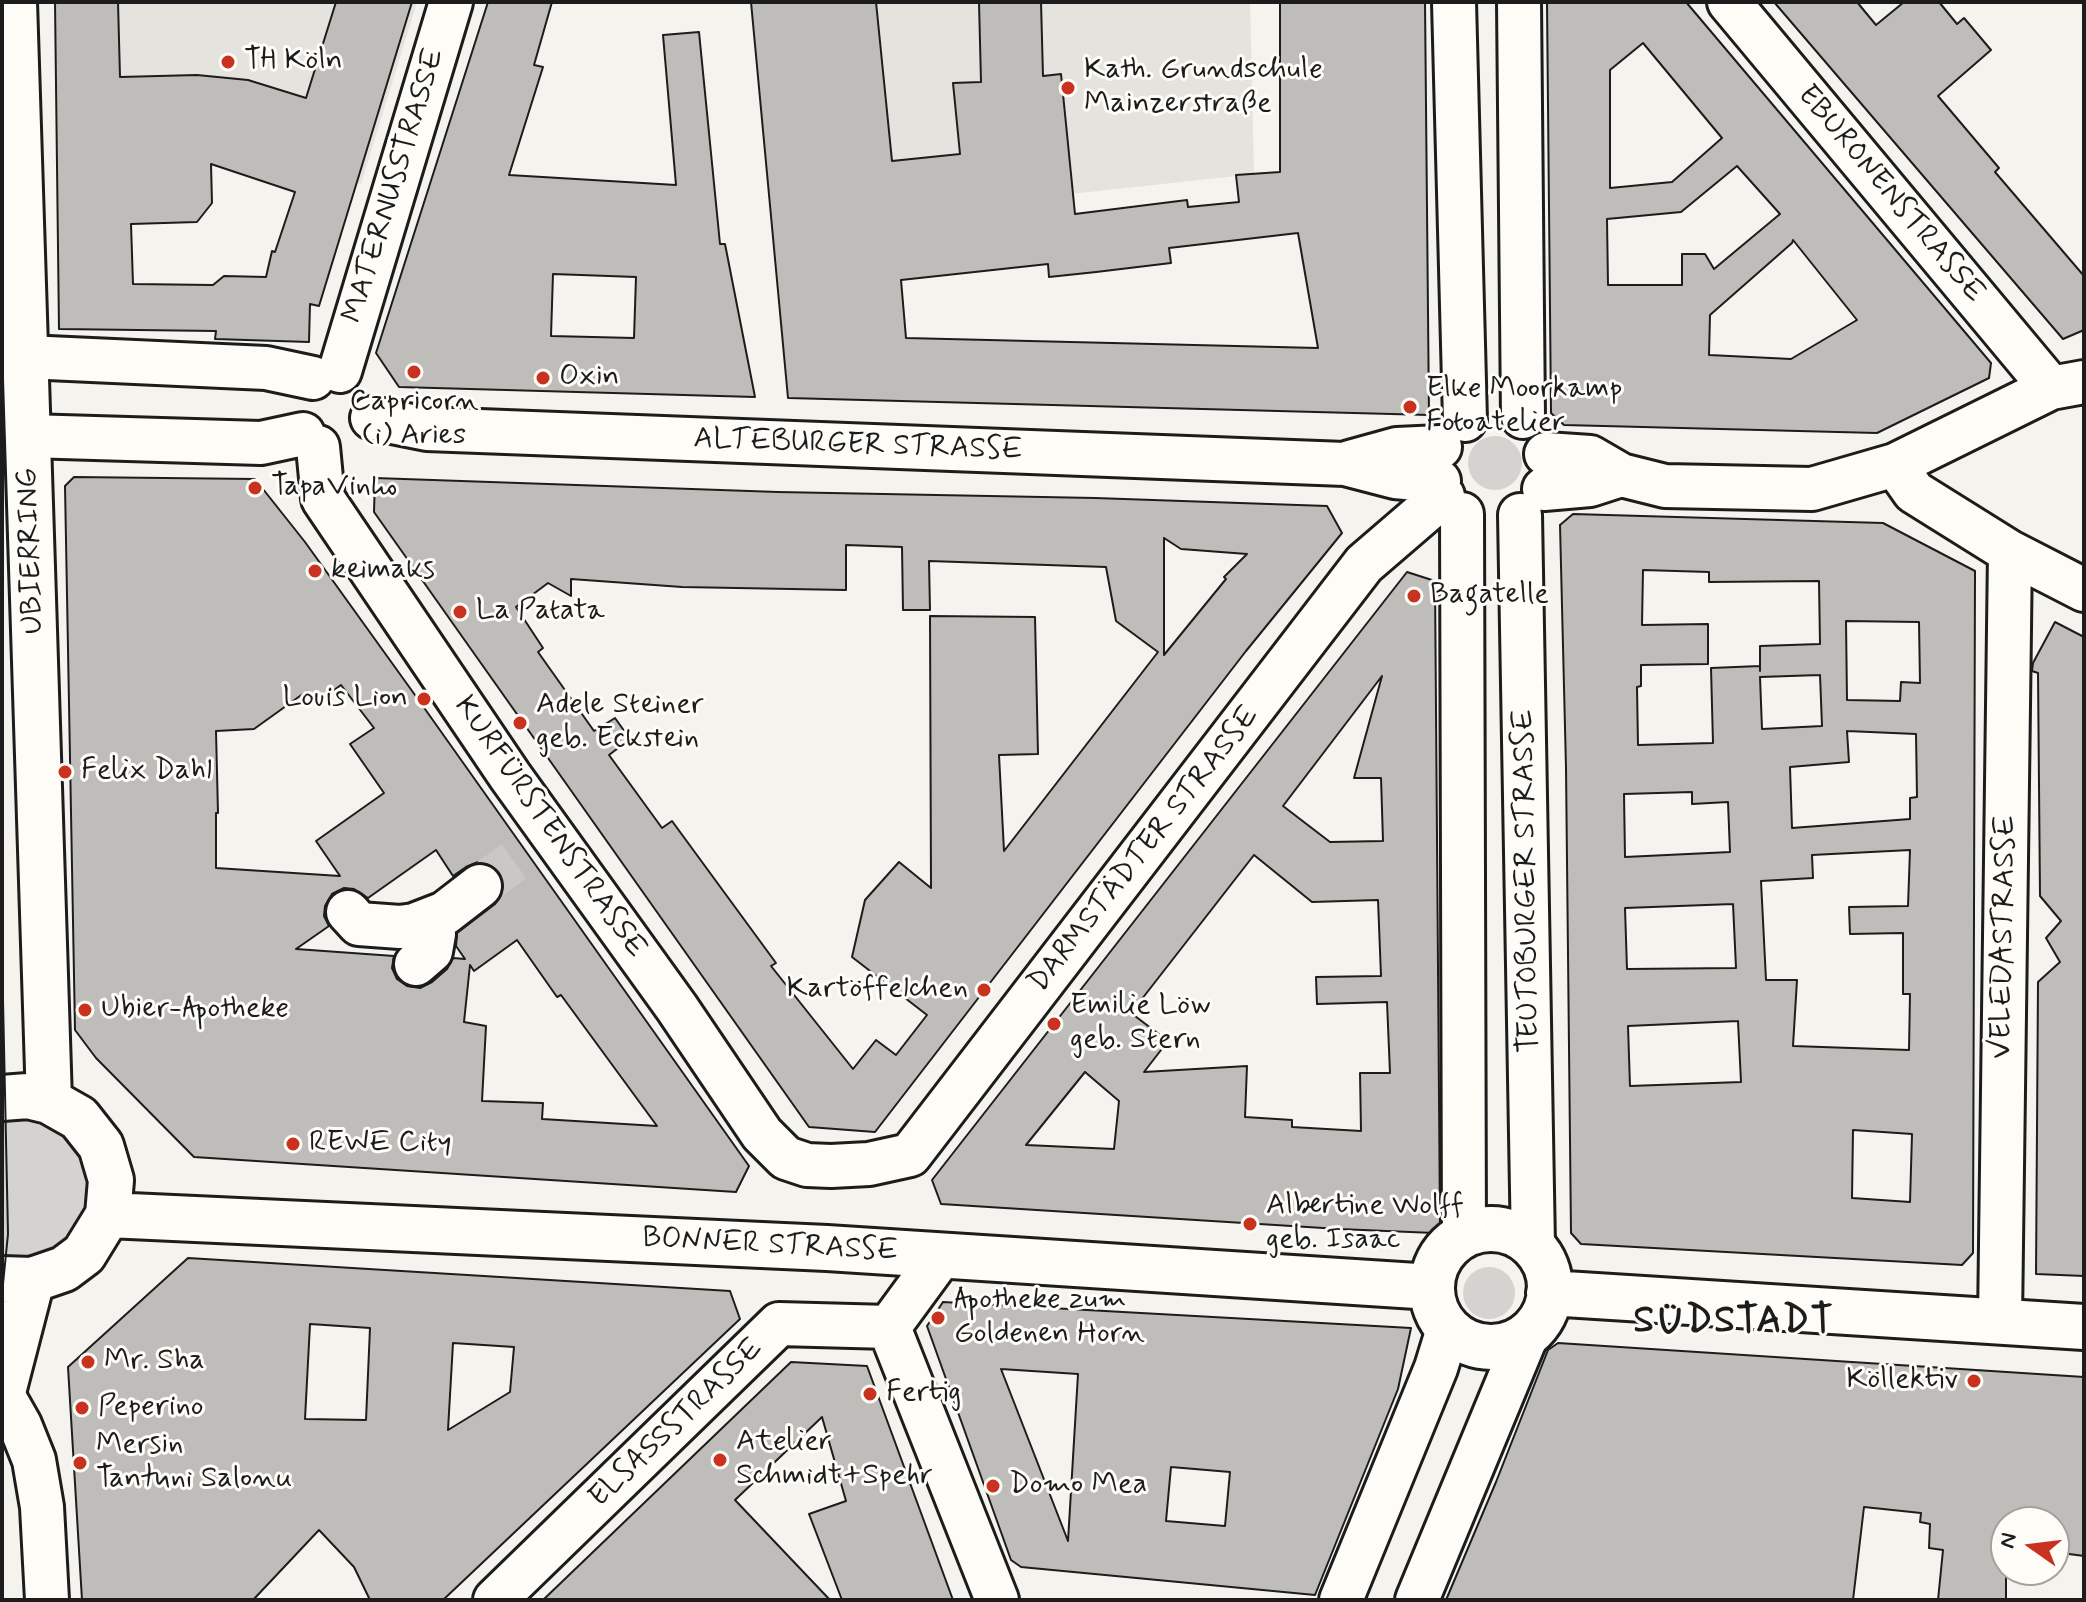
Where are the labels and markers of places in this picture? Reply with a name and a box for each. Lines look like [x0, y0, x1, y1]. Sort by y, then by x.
place label: TH Köln [244, 44, 343, 80]
marker: TH Köln [219, 53, 237, 71]
place label: Kath. Grundschule Mainzerstraße [1084, 53, 1323, 124]
marker: Kath. Grundschule Mainzerstraße [1059, 79, 1077, 97]
place label: Oxin [559, 360, 620, 396]
marker: Capricorn (i) Aries [405, 363, 423, 381]
marker: Oxin [534, 369, 552, 387]
place label: Elke Moorkamp Fotoatelier [1426, 372, 1622, 442]
place label: Capricorn (i) Aries [350, 385, 478, 456]
marker: Elke Moorkamp Fotoatelier [1401, 398, 1419, 416]
place label: TapaVinho [271, 470, 397, 506]
marker: TapaVinho [246, 479, 264, 497]
place label: keimaks [331, 553, 435, 589]
marker: keimaks [306, 562, 324, 580]
place label: Bagatelle [1430, 578, 1549, 614]
marker: Bagatelle [1405, 587, 1423, 605]
place label: La Patata [476, 594, 605, 630]
marker: La Patata [451, 603, 469, 621]
place label: Louis Lion [283, 681, 408, 717]
place label: Adele Steiner geb. Eckstein [536, 688, 703, 758]
marker: Louis Lion [415, 690, 433, 708]
marker: Adele Steiner geb. Eckstein [511, 714, 529, 732]
place label: Felix Dahl [81, 754, 212, 790]
marker: Felix Dahl [56, 763, 74, 781]
place label: Kartöffelchen [786, 972, 968, 1008]
marker: Kartöffelchen [975, 981, 993, 999]
place label: Emilie Löw geb. Stern [1070, 989, 1211, 1060]
place label: Ubier-Apotheke [101, 992, 289, 1028]
marker: Ubier-Apotheke [76, 1001, 94, 1019]
marker: Emilie Löw geb. Stern [1045, 1015, 1063, 1033]
place label: REWE City [309, 1126, 451, 1162]
marker: REWE City [284, 1135, 302, 1153]
place label: Albertine Wolff geb. Isaac [1266, 1189, 1464, 1260]
marker: Albertine Wolff geb. Isaac [1241, 1215, 1259, 1233]
place label: Apotheke zum Goldenen Horn [954, 1283, 1145, 1354]
marker: Apotheke zum Goldenen Horn [929, 1309, 947, 1327]
place label: Mr. Sha [104, 1344, 205, 1380]
marker: Mr. Sha [79, 1353, 97, 1371]
place label: Köllektiv [1846, 1363, 1958, 1399]
marker: Köllektiv [1965, 1372, 1983, 1390]
place label: Fertig [886, 1376, 961, 1412]
marker: Fertig [861, 1385, 879, 1403]
place label: Peperino [98, 1390, 204, 1426]
marker: Peperino [73, 1399, 91, 1417]
place label: Atelier Schmidt+Spehr [736, 1425, 933, 1496]
place label: Mersin Tantuni Salonu [96, 1428, 292, 1498]
marker: Atelier Schmidt+Spehr [711, 1451, 729, 1469]
marker: Mersin Tantuni Salonu [71, 1454, 89, 1472]
place label: Domo Mea [1009, 1468, 1147, 1504]
marker: Domo Mea [984, 1477, 1002, 1495]

